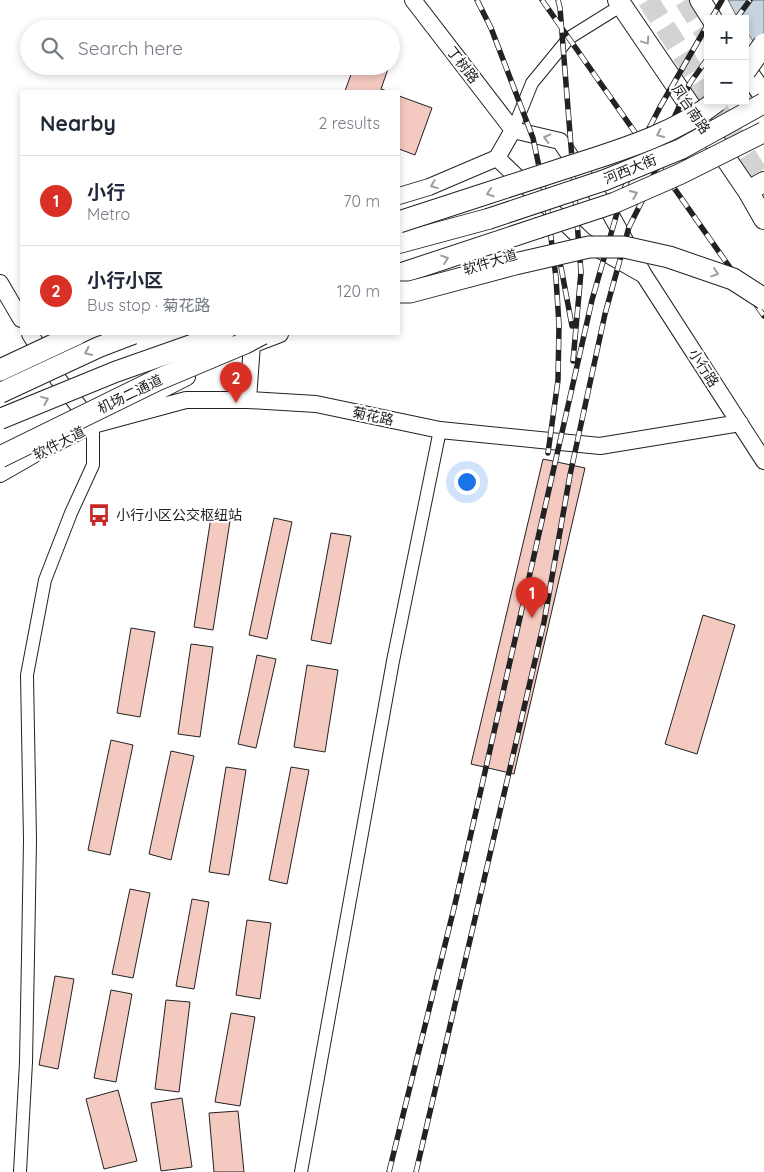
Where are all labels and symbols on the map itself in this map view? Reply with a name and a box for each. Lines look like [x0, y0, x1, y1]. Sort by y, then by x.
one-way arrow [639, 35, 649, 44]
street label: 丁树路 [443, 43, 483, 87]
street label: 凤台南路 [668, 81, 714, 137]
one-way arrow [656, 128, 665, 138]
one-way arrow [543, 133, 552, 144]
street label: 河西大街 [601, 150, 659, 188]
one-way arrow [430, 178, 439, 189]
one-way arrow [486, 187, 494, 197]
one-way arrow [629, 190, 638, 201]
street label: 软件大道 [461, 245, 519, 279]
one-way arrow [441, 255, 449, 265]
one-way arrow [711, 267, 719, 277]
one-way arrow [84, 345, 93, 356]
street label: 小行路 [685, 345, 723, 391]
pin: 2 [220, 362, 252, 403]
street label: 机场二通道 [95, 371, 165, 417]
one-way arrow [40, 396, 49, 407]
street label: 菊花路 [351, 403, 395, 429]
street label: 软件大道 [30, 422, 88, 464]
your location [454, 469, 480, 495]
bus stop icon: 小行小区公交枢纽站 [86, 502, 112, 528]
place label: 小行小区公交枢纽站 [116, 506, 242, 524]
pin: 1 [516, 577, 548, 618]

